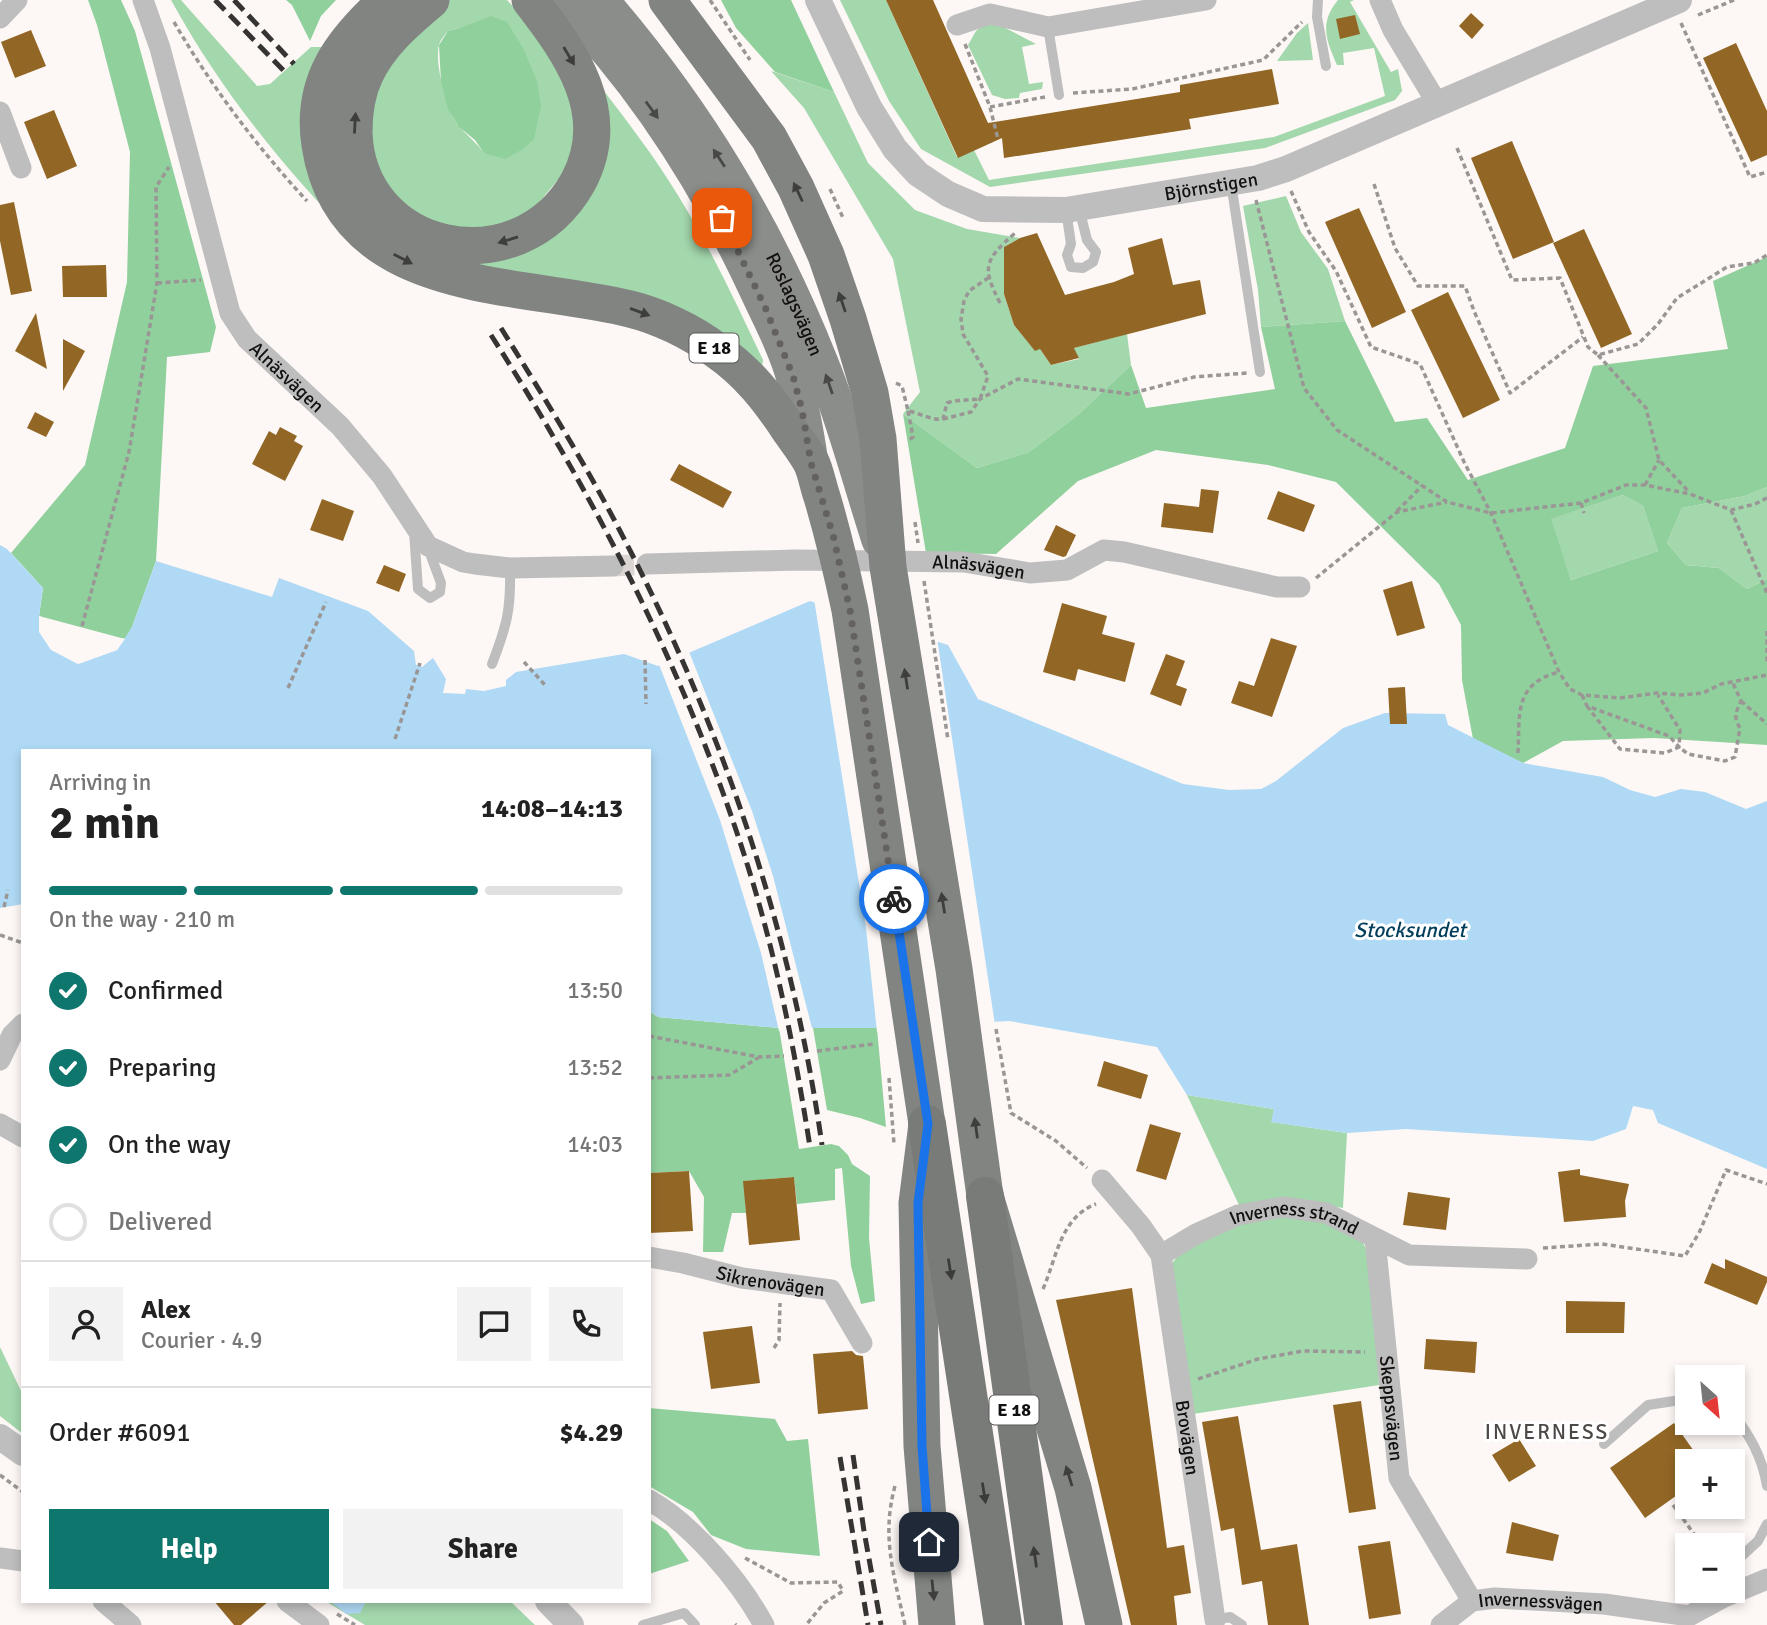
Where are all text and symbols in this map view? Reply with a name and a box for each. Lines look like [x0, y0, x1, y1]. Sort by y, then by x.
one-way arrow [563, 47, 575, 66]
one-way arrow [644, 100, 659, 118]
one-way arrow [349, 112, 360, 134]
one-way arrow [713, 148, 726, 167]
street label: Björnstigen [1163, 167, 1260, 206]
one-way arrow [792, 182, 803, 202]
pin [692, 188, 752, 248]
icon: bag [703, 199, 741, 237]
one-way arrow [497, 236, 518, 246]
street label: Roslagsvägen [760, 249, 828, 360]
one-way arrow [393, 253, 413, 265]
one-way arrow [836, 291, 847, 312]
one-way arrow [629, 307, 650, 318]
road number: E 18 [690, 334, 738, 362]
street label: Alnäsvägen [244, 337, 329, 418]
one-way arrow [823, 374, 834, 395]
street label: Alnäsvägen [932, 550, 1027, 585]
one-way arrow [900, 667, 911, 689]
text: Arriving in [49, 768, 151, 797]
text: 14:08–14:13 [481, 793, 623, 825]
text: 2 min [49, 795, 160, 851]
courier [859, 864, 929, 934]
icon: bike [875, 880, 913, 918]
one-way arrow [937, 892, 948, 914]
text: On the way · 210 m [49, 905, 235, 934]
water label: Stocksundet [1354, 917, 1468, 943]
icon: check [49, 972, 87, 1010]
text: Confirmed [108, 975, 223, 1007]
text: 13:50 [567, 976, 623, 1005]
icon: check [49, 1049, 87, 1087]
text: Preparing [108, 1052, 216, 1084]
text: 13:52 [567, 1053, 623, 1082]
one-way arrow [970, 1117, 981, 1139]
icon: check [49, 1126, 87, 1164]
text: On the way [108, 1129, 231, 1161]
text: 14:03 [567, 1130, 623, 1159]
street label: Inverness strand [1226, 1196, 1363, 1241]
text: Delivered [108, 1206, 213, 1238]
one-way arrow [945, 1258, 956, 1280]
street label: Sikrenovägen [713, 1261, 826, 1302]
button: person [49, 1287, 123, 1361]
button: chat [457, 1287, 531, 1361]
button: phone [549, 1287, 623, 1361]
text: Alex [141, 1294, 191, 1326]
text: Courier · 4.9 [141, 1326, 262, 1355]
street label: Skeppsvägen [1374, 1354, 1408, 1462]
north arrow [1675, 1365, 1745, 1435]
map controls [1675, 1365, 1745, 1603]
road number: E 18 [990, 1395, 1038, 1424]
street label: Brovägen [1170, 1398, 1204, 1477]
text: Order #6091 [49, 1417, 190, 1449]
text: $4.29 [559, 1417, 623, 1449]
district label: INVERNESS [1485, 1419, 1609, 1445]
button: + [1675, 1449, 1745, 1519]
one-way arrow [1064, 1466, 1074, 1487]
one-way arrow [979, 1483, 990, 1505]
button: Help [49, 1509, 329, 1589]
button: Share [343, 1509, 623, 1589]
pin [899, 1512, 959, 1572]
icon: home [910, 1523, 948, 1561]
button: − [1675, 1533, 1745, 1603]
one-way arrow [1029, 1546, 1040, 1568]
one-way arrow [928, 1579, 939, 1601]
street label: Invernessvägen [1477, 1587, 1604, 1617]

